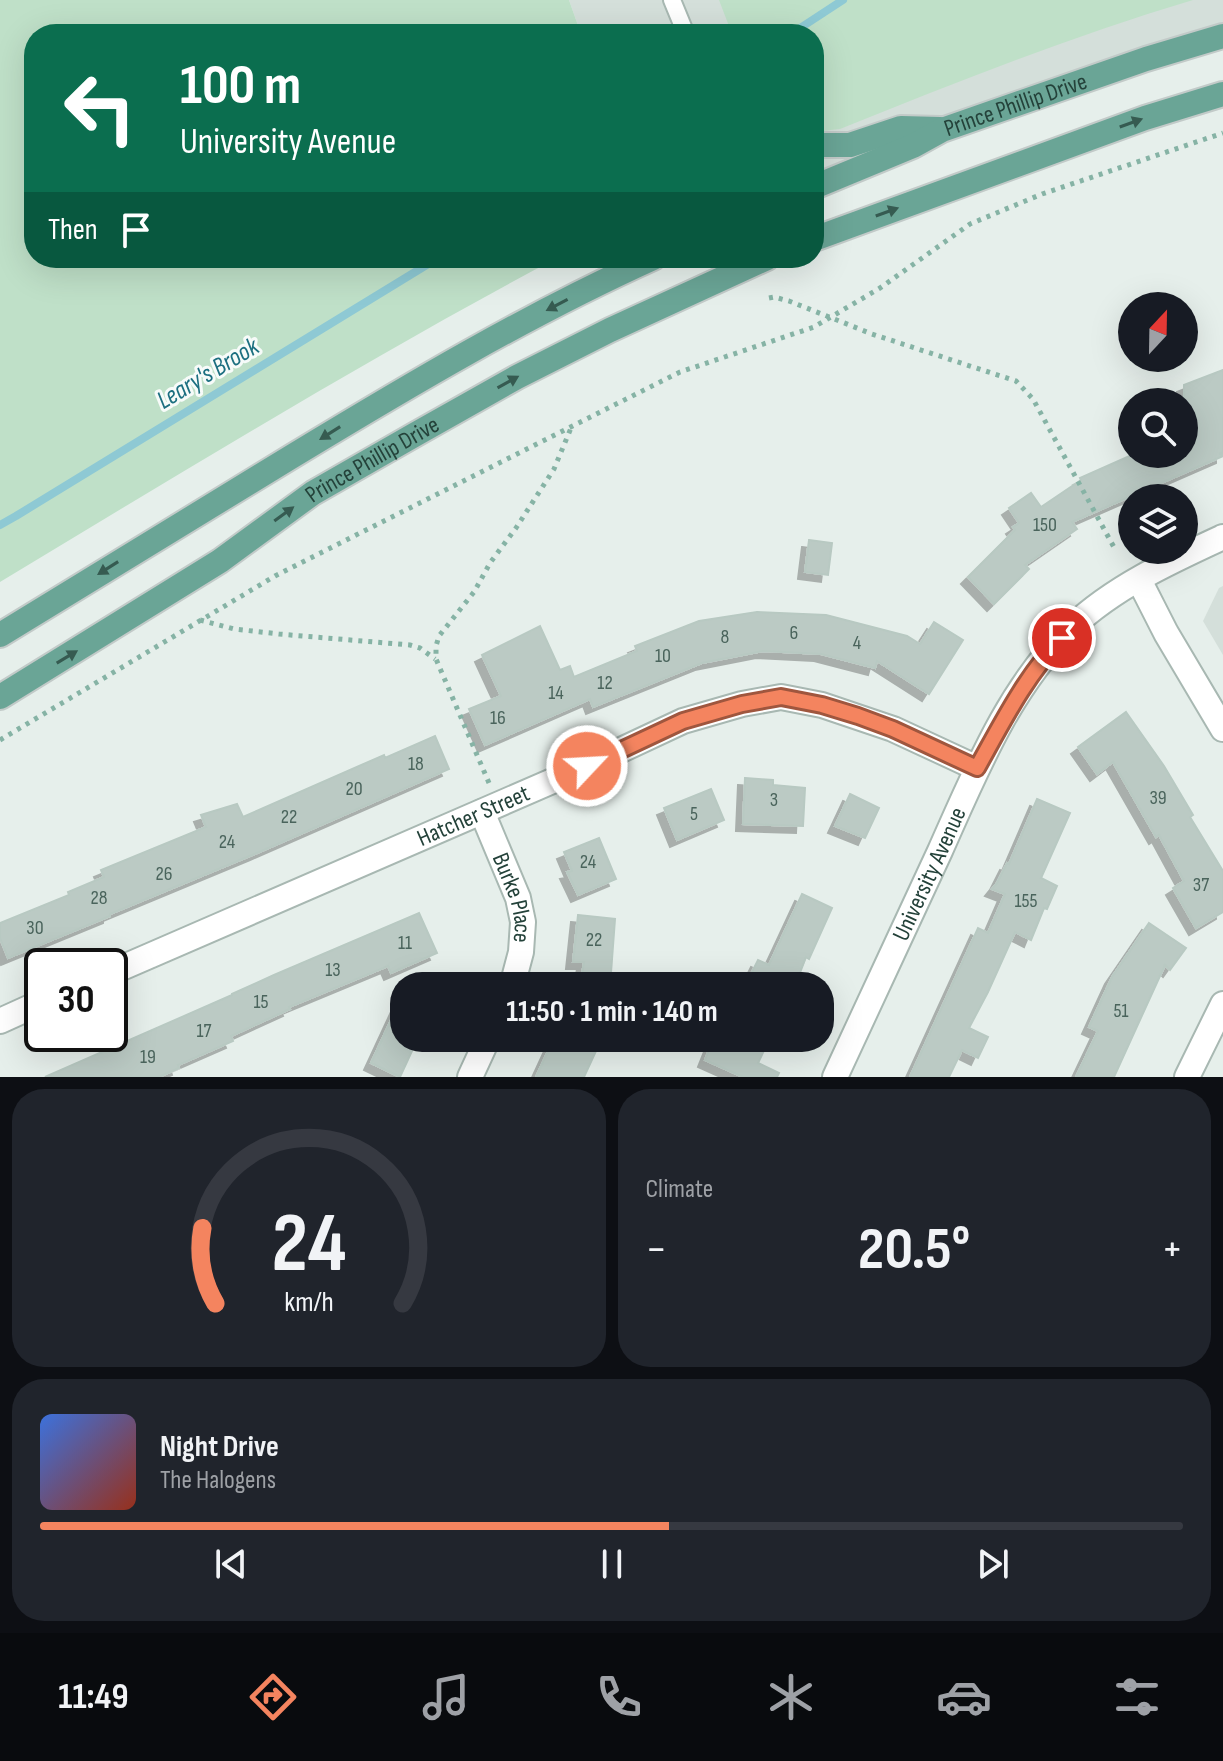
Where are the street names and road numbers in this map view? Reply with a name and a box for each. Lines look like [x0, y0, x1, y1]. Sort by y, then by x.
street label: Prince Phillip Drive [940, 66, 1091, 143]
street label: Prince Phillip Drive [299, 410, 444, 509]
street label: Hatcher Street [413, 778, 534, 852]
street label: University Avenue [886, 802, 972, 945]
street label: Burke Place [486, 848, 538, 944]

